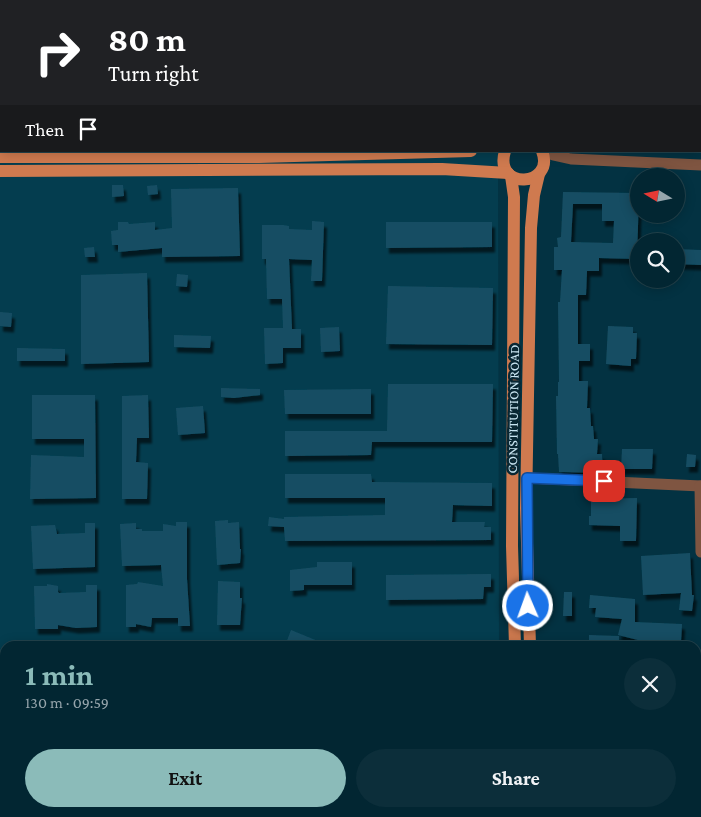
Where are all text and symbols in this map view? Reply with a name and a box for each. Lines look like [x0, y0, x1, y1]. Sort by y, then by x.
icon: right [25, 20, 90, 85]
text: 80 m [108, 20, 186, 59]
text: Turn right [108, 61, 199, 86]
icon: arrive [74, 115, 102, 143]
text: Then [25, 119, 64, 140]
north arrow [630, 168, 685, 222]
map controls [630, 168, 685, 288]
button: search [630, 233, 685, 288]
street label: CONSTITUTION ROAD [504, 344, 522, 474]
pin [583, 460, 625, 502]
icon: arrive [590, 467, 618, 495]
position arrow [501, 579, 553, 631]
text: 1 min [25, 658, 93, 691]
button: close [624, 658, 676, 710]
text: 130 m · 09:59 [25, 694, 109, 711]
button: Exit [25, 749, 346, 807]
button: Share [356, 749, 676, 807]

